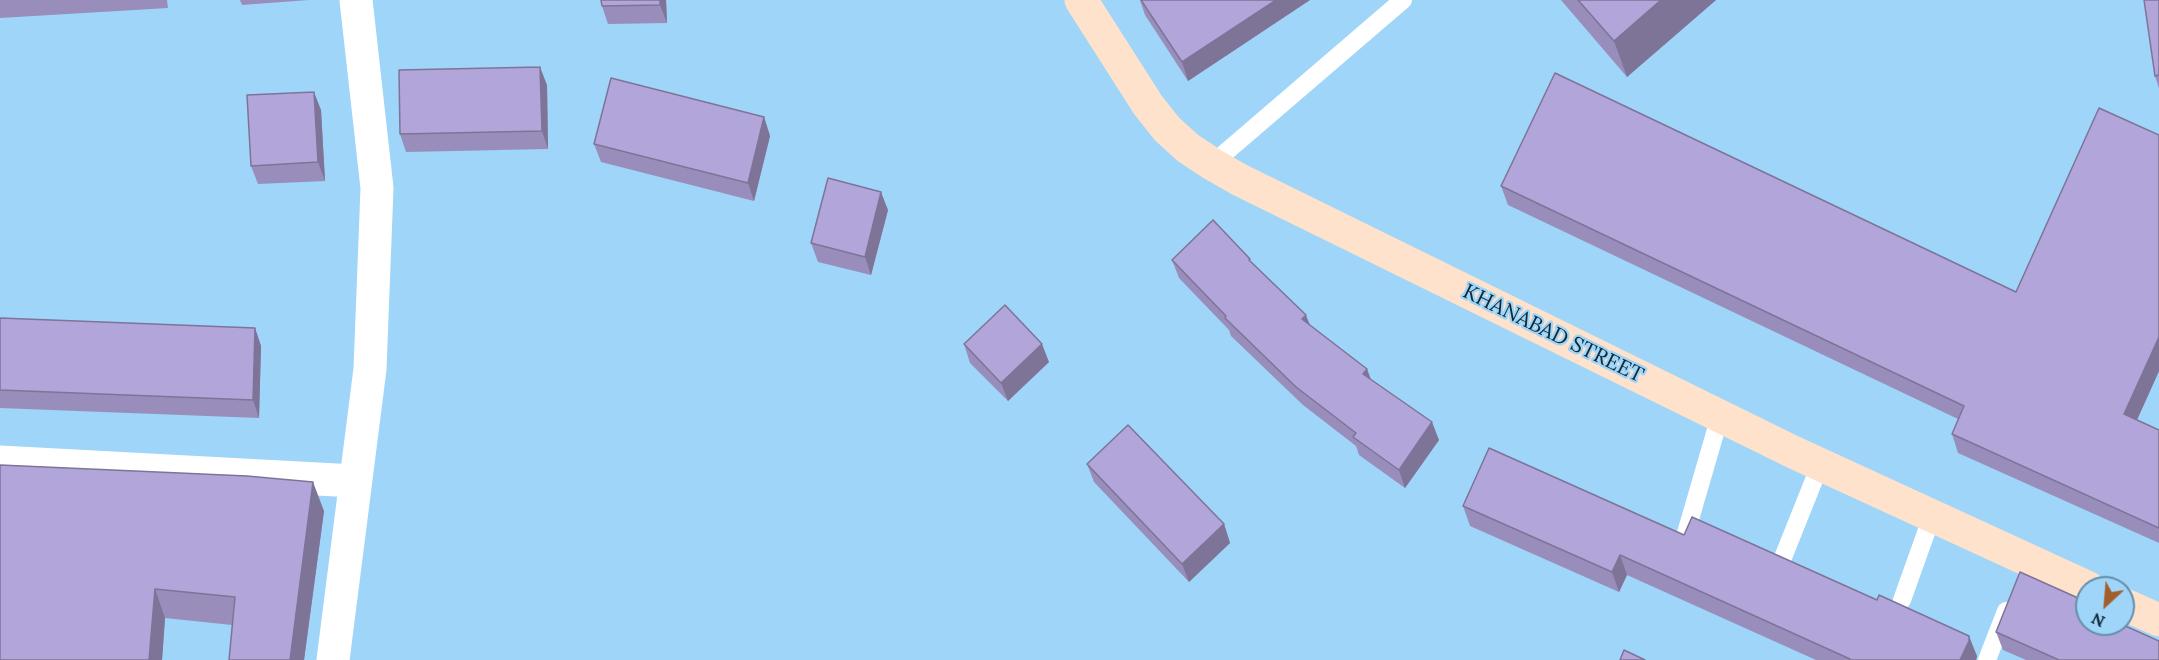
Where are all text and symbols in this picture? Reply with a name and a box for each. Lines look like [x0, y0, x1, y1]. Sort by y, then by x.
street label: KHANABAD STREET [1459, 279, 1647, 389]
north arrow [2075, 576, 2135, 636]
text: N [2088, 609, 2108, 632]

